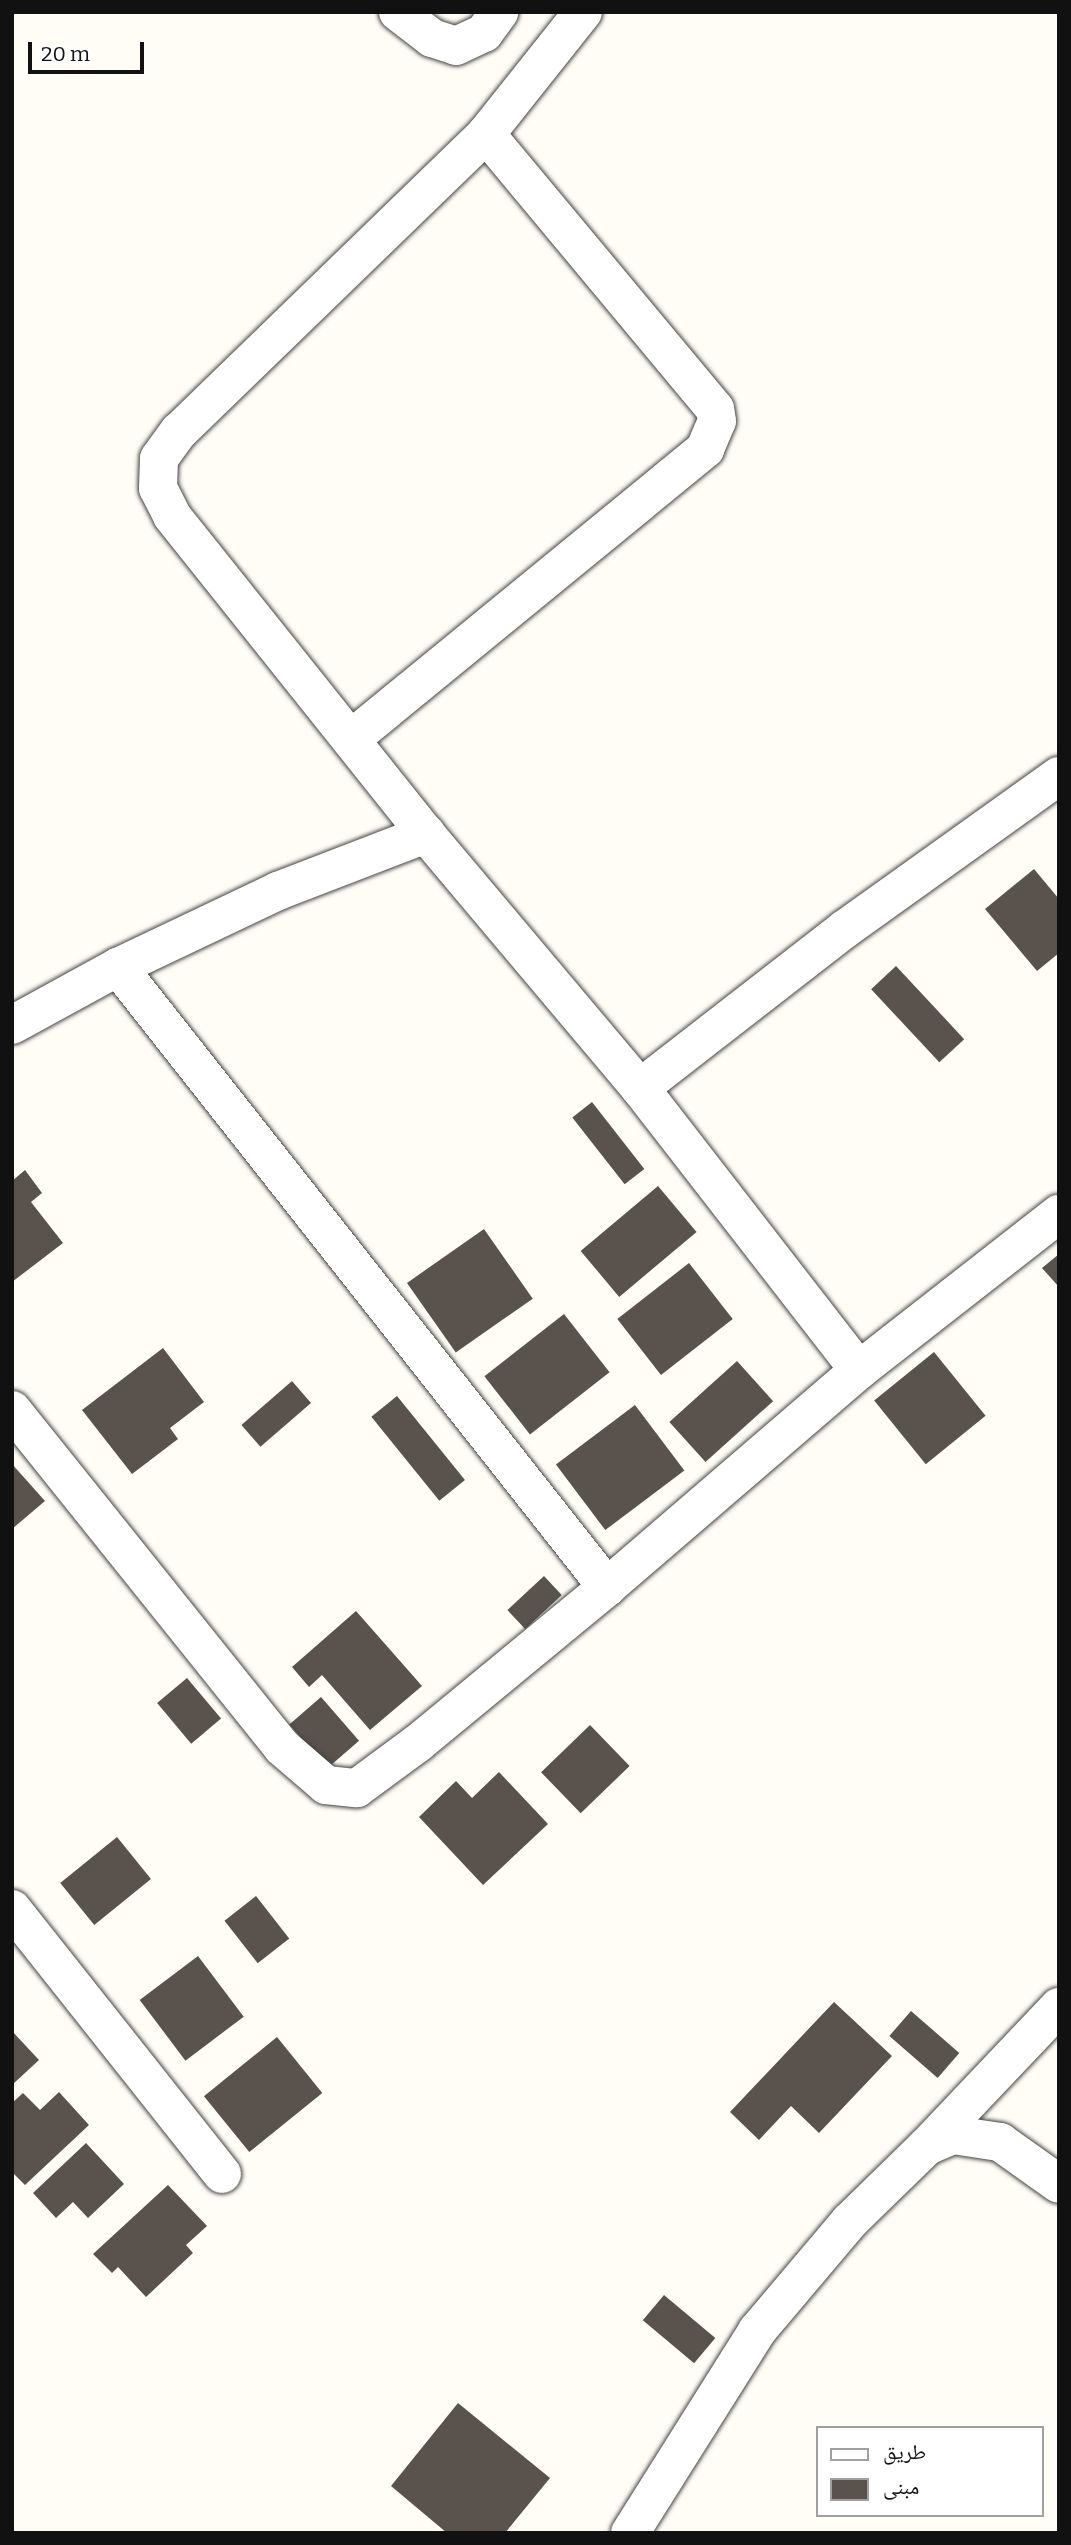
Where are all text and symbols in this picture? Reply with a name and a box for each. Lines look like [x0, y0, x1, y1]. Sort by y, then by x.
scale bar [32, 28, 147, 72]
text: 20 m [41, 41, 90, 67]
legend [816, 2426, 1043, 2517]
text: طريق [883, 2439, 926, 2465]
text: مبنى [883, 2474, 919, 2500]

